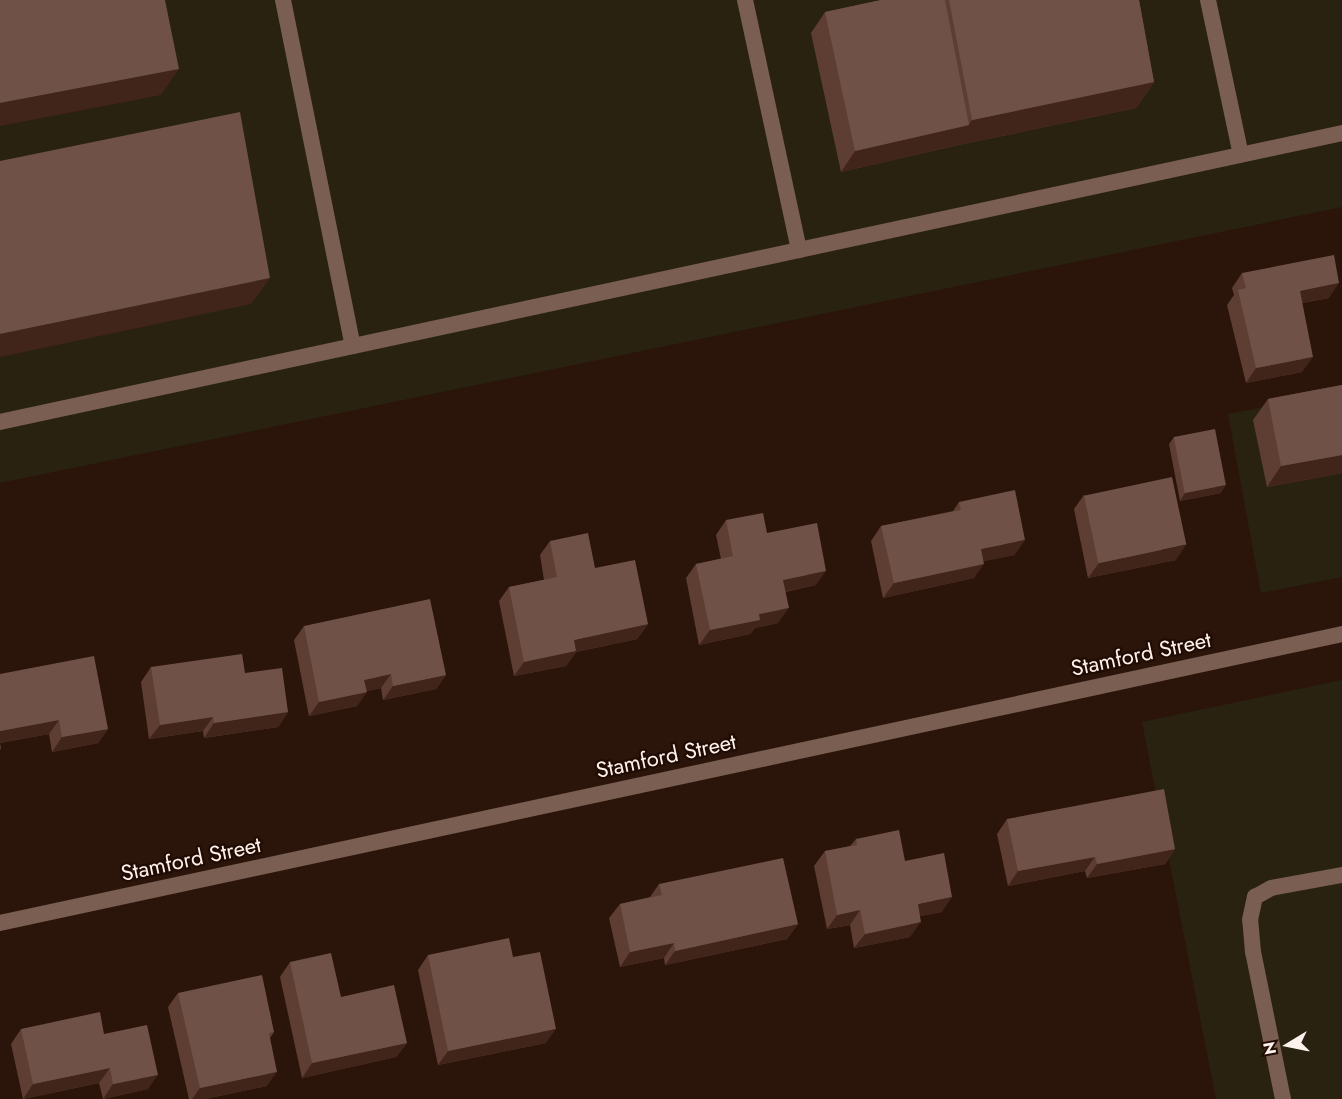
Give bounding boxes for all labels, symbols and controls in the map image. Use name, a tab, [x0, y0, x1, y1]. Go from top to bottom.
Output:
street label: Stamford Street	[1069, 626, 1213, 682]
street label: Stamford Street	[594, 728, 738, 784]
street label: Stamford Street	[119, 831, 263, 887]
north arrow	[1258, 1015, 1318, 1075]
text: N	[1257, 1040, 1282, 1056]

